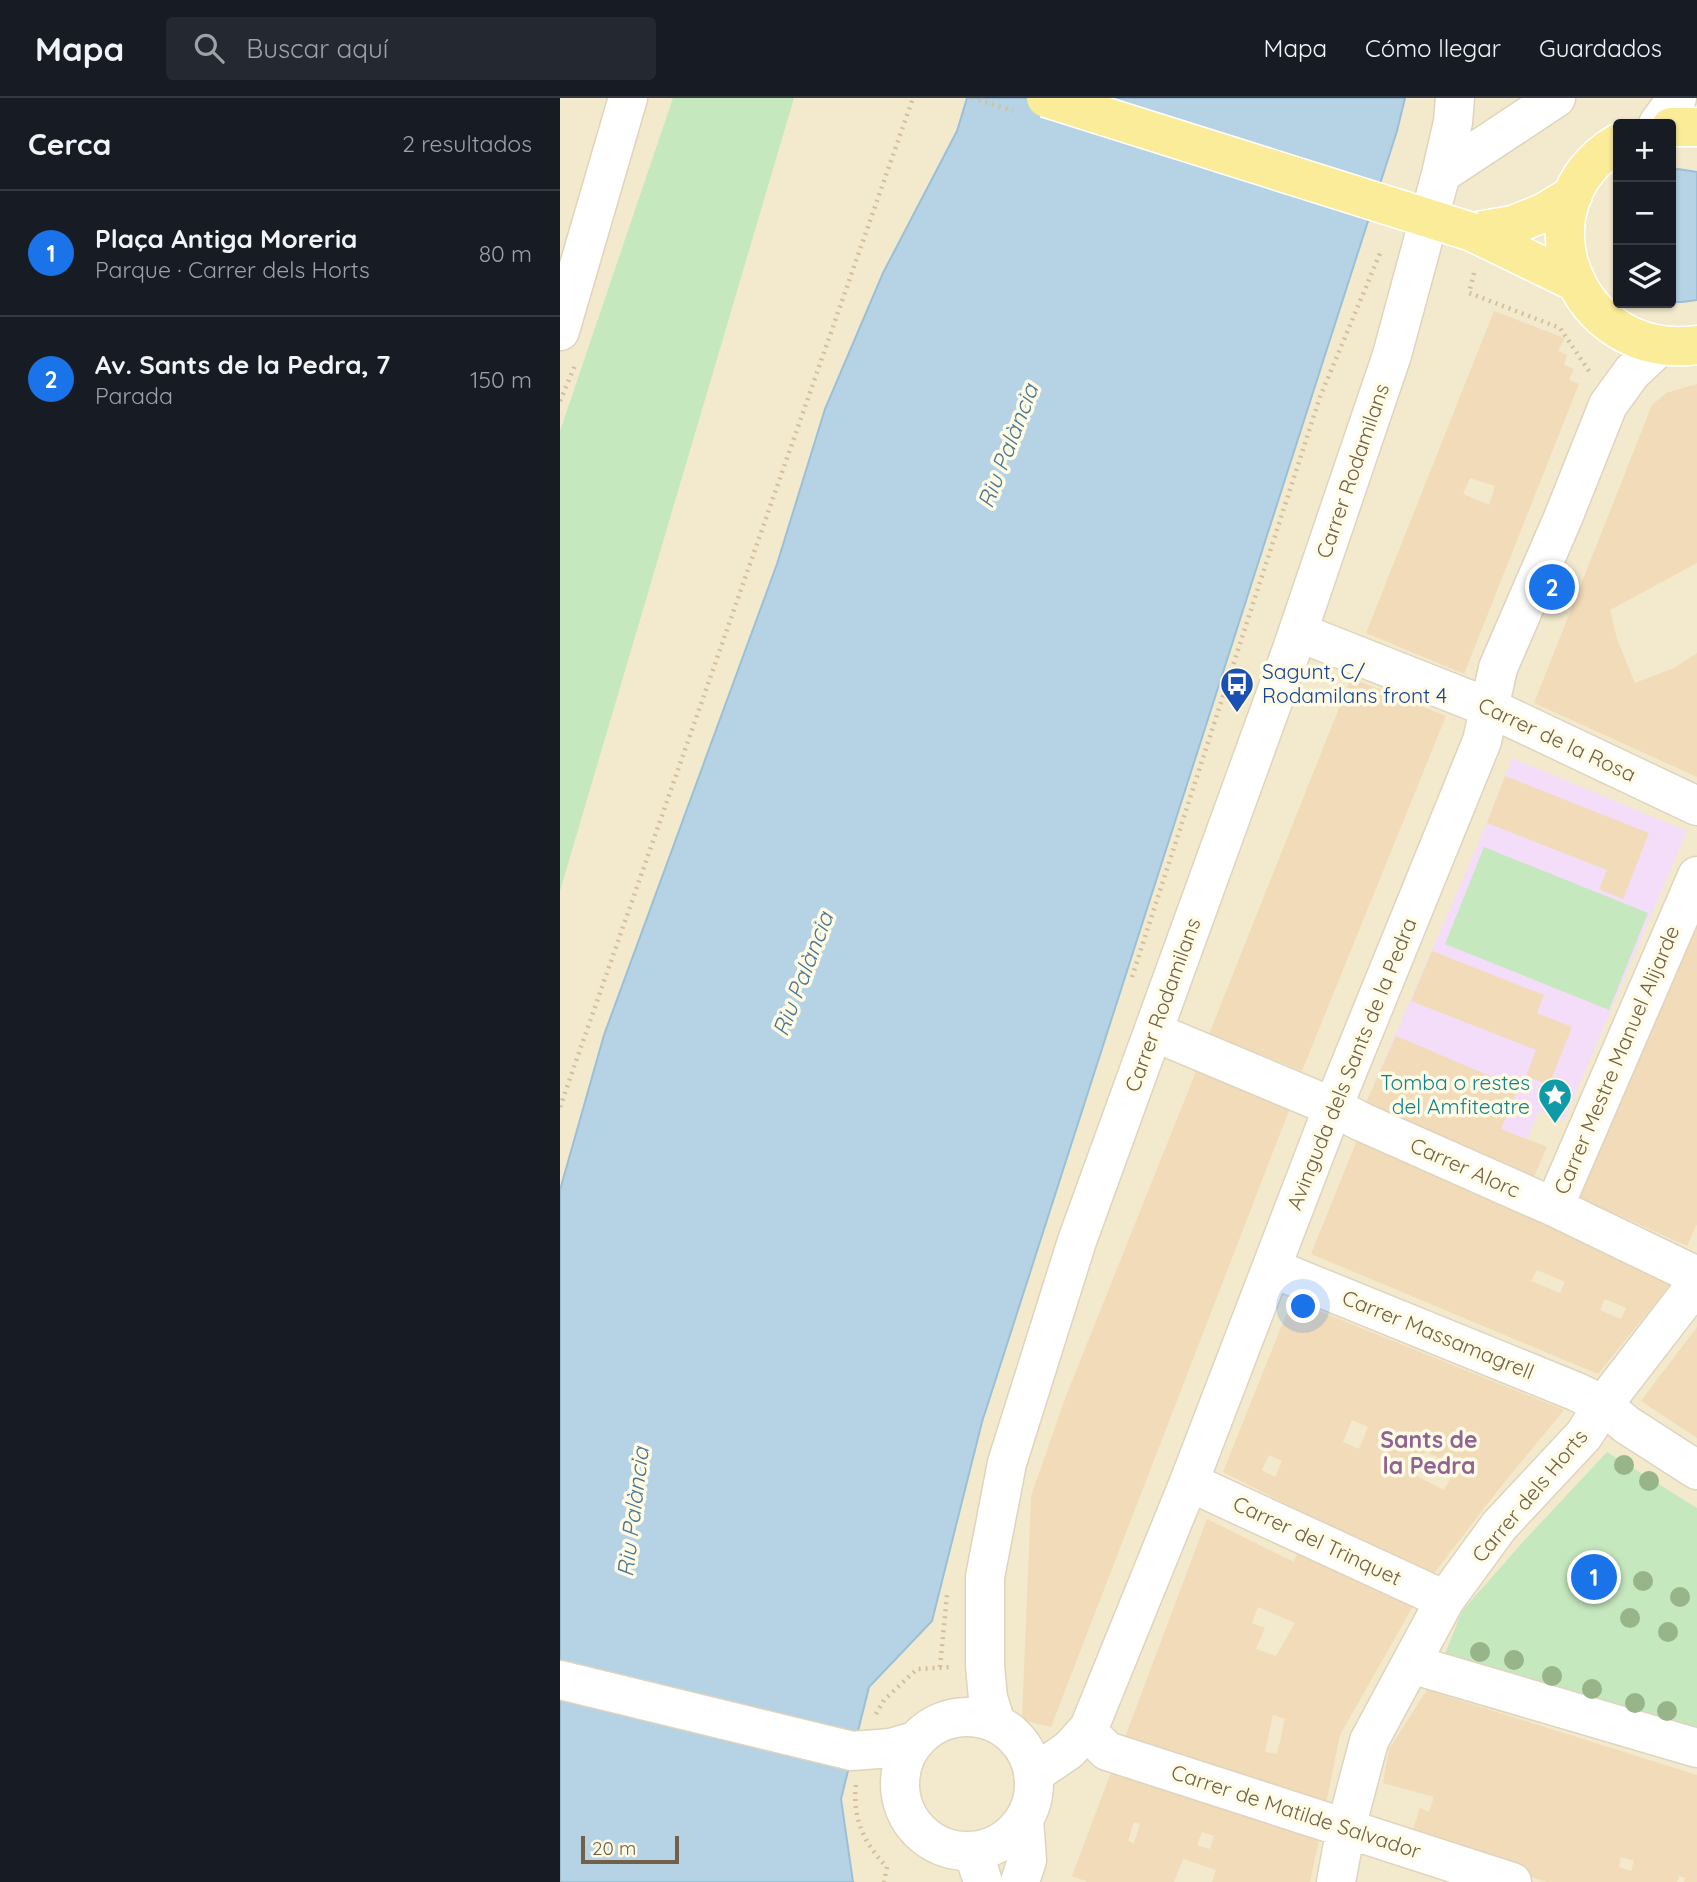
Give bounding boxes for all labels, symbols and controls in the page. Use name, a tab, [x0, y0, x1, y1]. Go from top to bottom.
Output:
search box	[166, 17, 656, 80]
text: Mapa	[35, 28, 124, 69]
icon: search	[190, 29, 228, 67]
text: Buscar aquí	[246, 32, 388, 65]
text: Mapa	[1264, 33, 1327, 63]
text: Cómo llegar	[1365, 33, 1501, 63]
text: Guardados	[1539, 33, 1662, 63]
map controls	[1613, 119, 1676, 308]
button: +	[1613, 119, 1676, 182]
text: Cerca	[28, 125, 111, 163]
text: 2 resultados	[402, 129, 532, 158]
button: −	[1613, 182, 1676, 245]
text: Plaça Antiga Moreria	[95, 222, 357, 255]
text: 1	[47, 239, 55, 268]
text: 80 m	[479, 239, 532, 268]
button: layers	[1613, 245, 1676, 308]
text: Parque · Carrer dels Horts	[95, 255, 370, 284]
text: Av. Sants de la Pedra, 7	[95, 348, 390, 381]
text: 2	[44, 365, 58, 394]
text: 150 m	[470, 365, 532, 394]
water label: Riu Palància	[971, 379, 1045, 512]
street label: Carrer Rodamilans	[1310, 380, 1394, 561]
text: Parada	[95, 381, 173, 410]
pin: 2	[1529, 561, 1575, 613]
place label: Sagunt, C/ Rodamilans front 4	[1262, 658, 1447, 708]
bus stop icon: Sagunt, C/ Rodamilans front 4	[1218, 665, 1256, 714]
street label: Carrer de la Rosa	[1475, 691, 1640, 787]
water label: Riu Palància	[766, 907, 840, 1040]
street label: Carrer Rodamilans	[1119, 914, 1206, 1095]
street label: Avinguda dels Sants de la Pedra	[1280, 914, 1422, 1213]
street label: Carrer Mestre Manuel Alijarde	[1548, 921, 1685, 1198]
place label: Tomba o restes del Amfiteatre	[1380, 1069, 1530, 1119]
place icon: Tomba o restes del Amfiteatre	[1536, 1076, 1574, 1125]
street label: Carrer Alorc	[1407, 1131, 1524, 1203]
street label: Carrer Massamagrell	[1339, 1284, 1538, 1384]
your location	[1286, 1289, 1320, 1323]
street label: Carrer dels Horts	[1466, 1423, 1593, 1567]
district label: Sants de la Pedra	[1380, 1425, 1478, 1480]
water label: Riu Palància	[610, 1444, 655, 1578]
street label: Carrer del Trinquet	[1229, 1490, 1406, 1591]
pin: 1	[1571, 1551, 1617, 1603]
street label: Carrer de Matilde Salvador	[1168, 1758, 1424, 1864]
scale bar	[581, 1833, 679, 1865]
text: 20 m	[592, 1836, 636, 1860]

